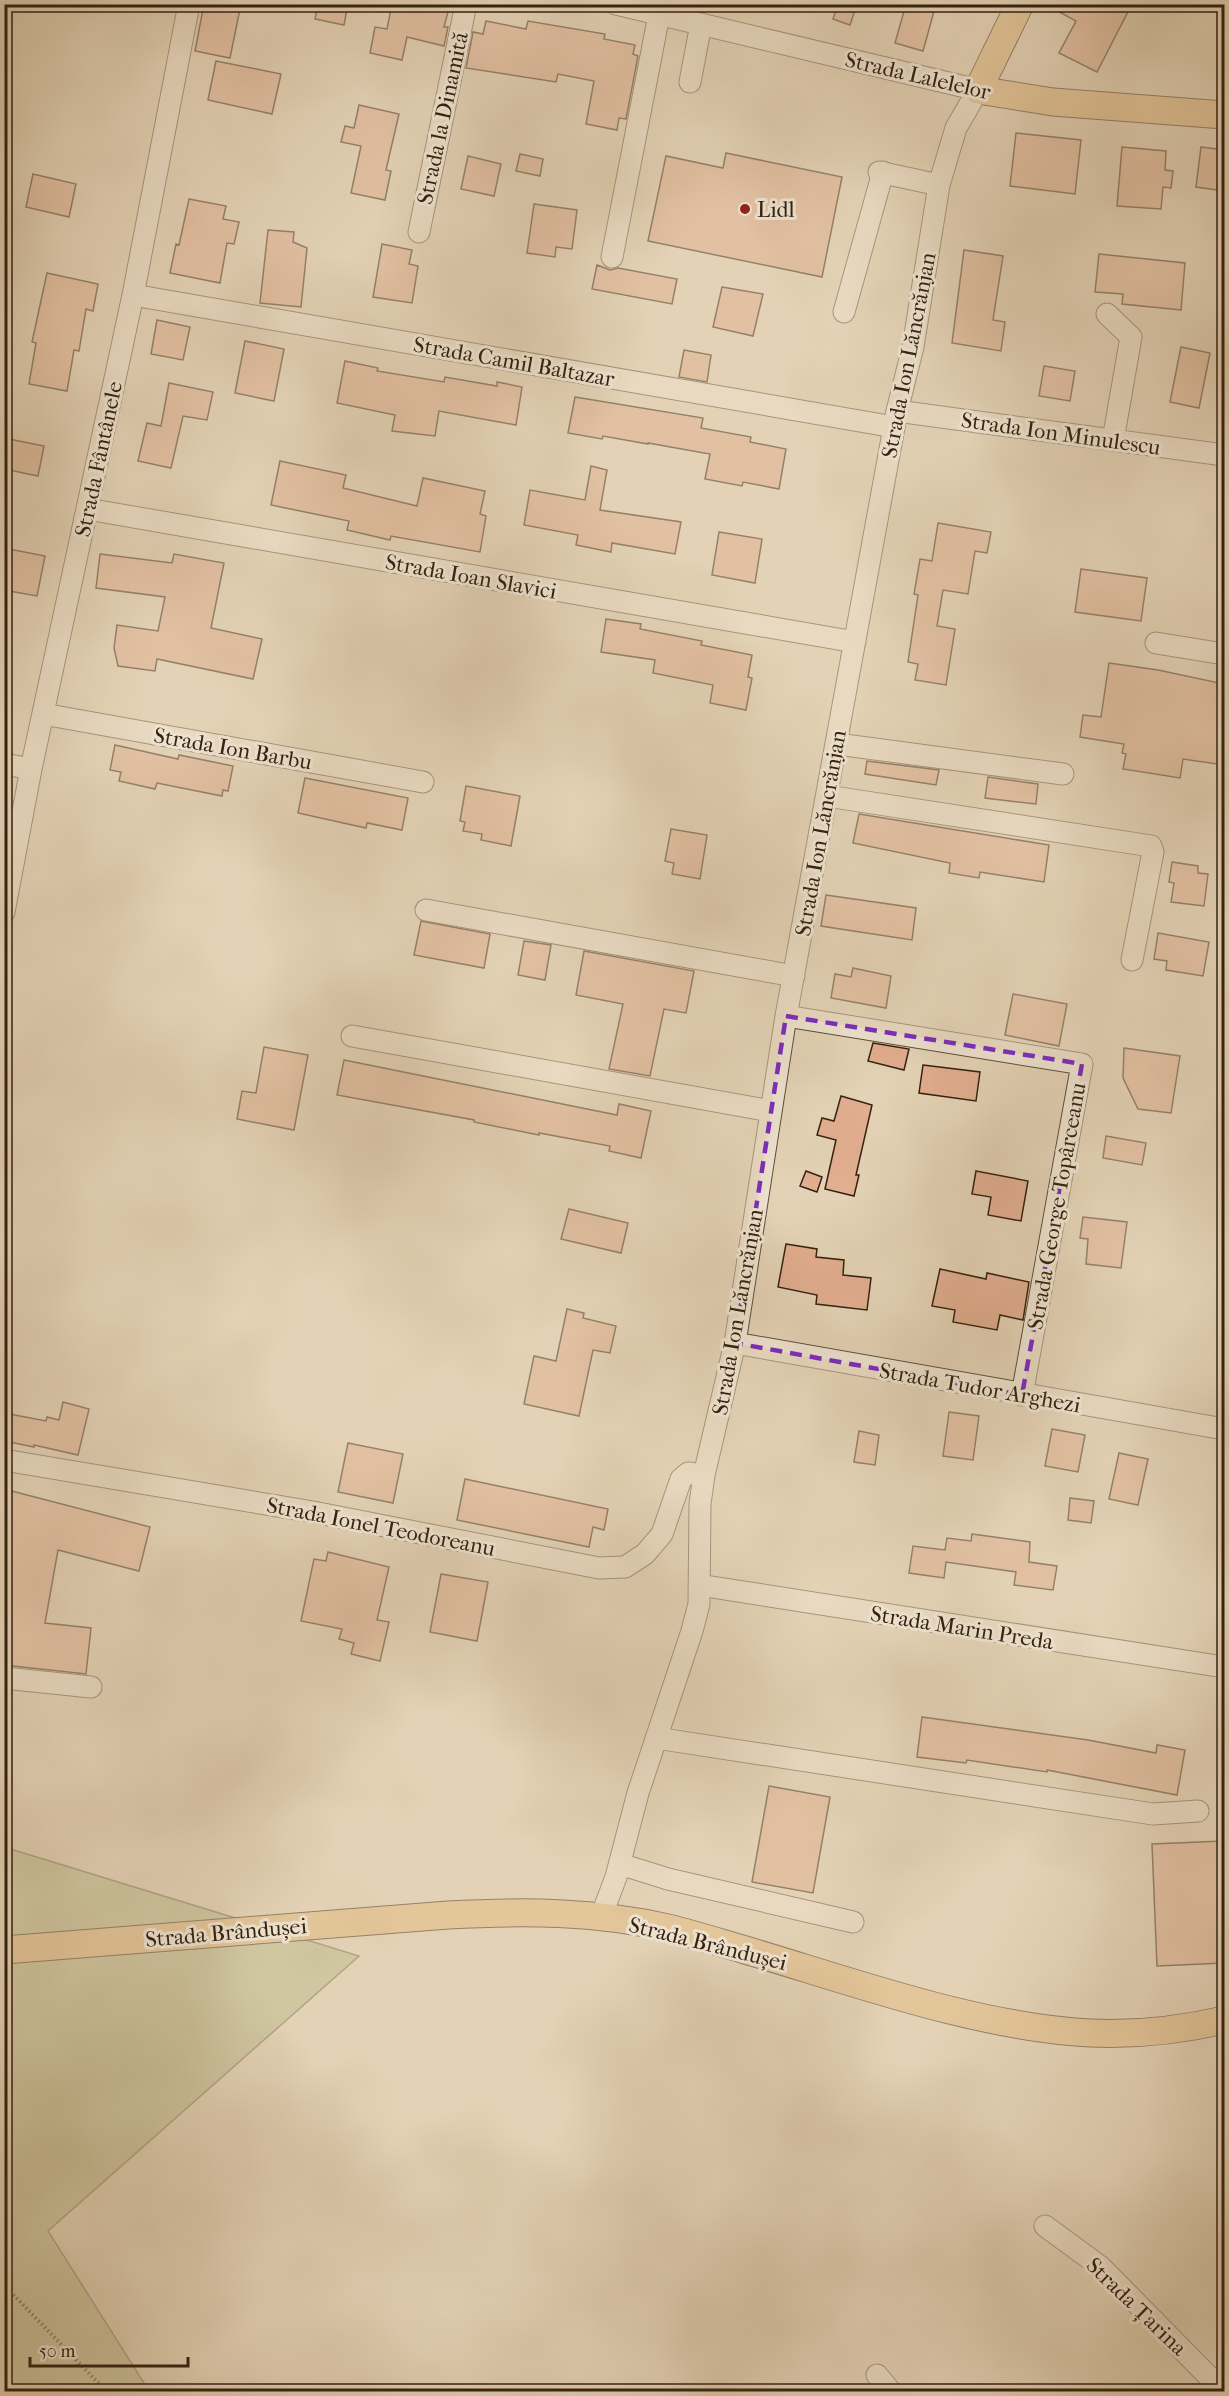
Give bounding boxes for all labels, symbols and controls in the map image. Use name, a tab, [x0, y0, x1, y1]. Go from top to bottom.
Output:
street label: Strada la Dinamită	[412, 29, 474, 207]
street label: Strada Lalelelor	[842, 47, 994, 106]
place label: Lidl	[757, 197, 795, 223]
marker: Lidl	[738, 202, 752, 216]
street label: Strada Ion Lăncrănjan	[876, 250, 942, 460]
street label: Strada Camil Baltazar	[411, 331, 617, 393]
street label: Strada Fântânele	[70, 379, 128, 539]
street label: Strada Ion Minulescu	[959, 407, 1163, 461]
street label: Strada Ioan Slavici	[383, 549, 559, 605]
street label: Strada Ion Barbu	[152, 722, 314, 776]
street label: Strada Ion Lăncrănjan	[790, 728, 852, 938]
street label: Strada George Topârceanu	[1022, 1080, 1092, 1332]
street label: Strada Ion Lăncrănjan	[707, 1207, 769, 1417]
street label: Strada Tudor Arghezi	[877, 1357, 1083, 1419]
street label: Strada Ionel Teodoreanu	[264, 1492, 498, 1562]
street label: Strada Marin Preda	[869, 1601, 1056, 1655]
street label: Strada Brândușei	[626, 1912, 790, 1976]
street label: Strada Brândușei	[144, 1913, 308, 1953]
street label: Strada Țarina	[1081, 2252, 1192, 2362]
scale bar	[30, 2330, 188, 2368]
text: 50 m	[39, 2341, 76, 2362]

